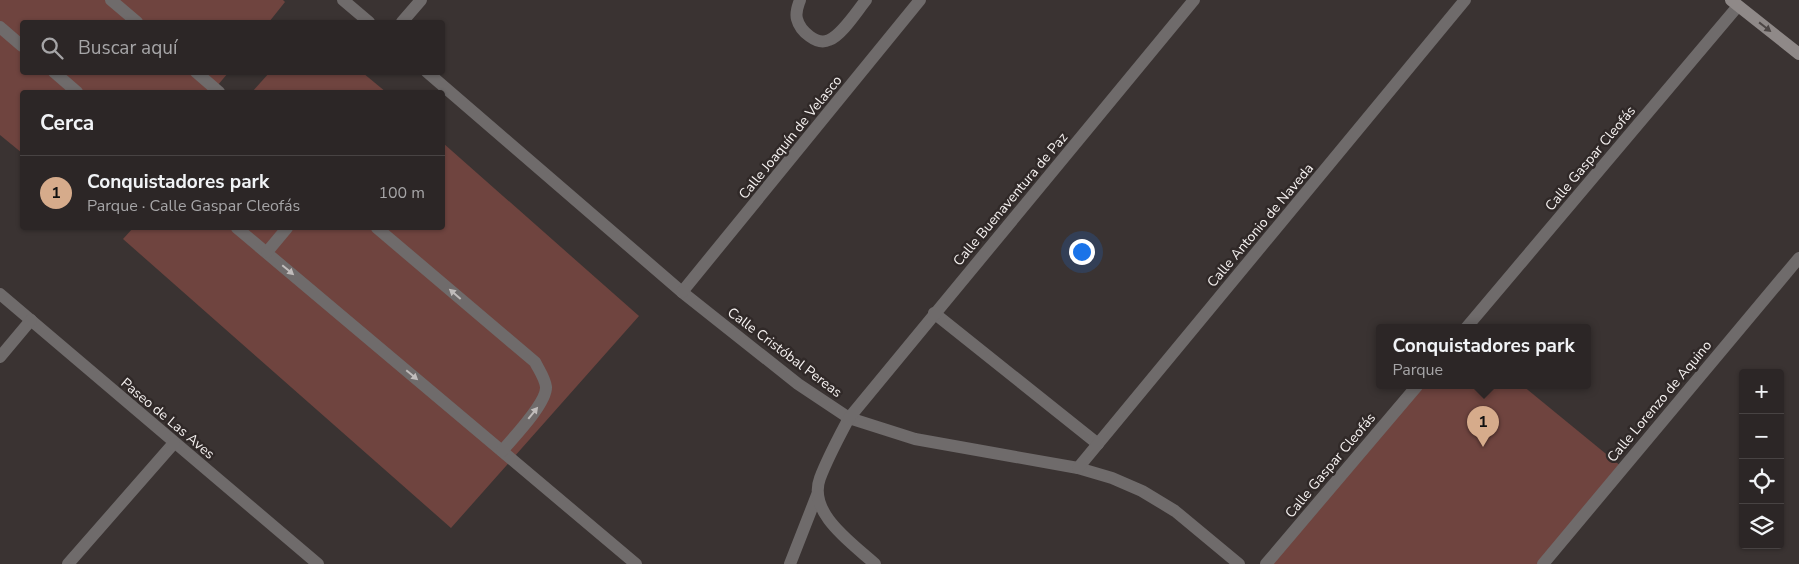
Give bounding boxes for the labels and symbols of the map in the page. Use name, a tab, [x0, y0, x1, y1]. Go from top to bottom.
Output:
one-way arrow	[1758, 22, 1771, 33]
street label: Calle Joaquín de Velasco	[734, 71, 846, 203]
street label: Calle Gaspar Cleofás	[1541, 102, 1640, 215]
street label: Calle Buenaventura de Paz	[949, 128, 1072, 270]
street label: Calle Antonio de Naveda	[1203, 159, 1318, 291]
your location	[1069, 239, 1095, 265]
one-way arrow	[282, 264, 294, 275]
one-way arrow	[449, 288, 461, 300]
street label: Calle Cristóbal Pereas	[724, 303, 846, 402]
street label: Calle Lorenzo de Aquino	[1603, 336, 1716, 466]
one-way arrow	[405, 369, 418, 380]
street label: Paseo de Las Aves	[117, 373, 219, 463]
pin: 1	[1467, 406, 1499, 447]
one-way arrow	[527, 407, 538, 420]
street label: Calle Gaspar Cleofás	[1281, 409, 1380, 522]

